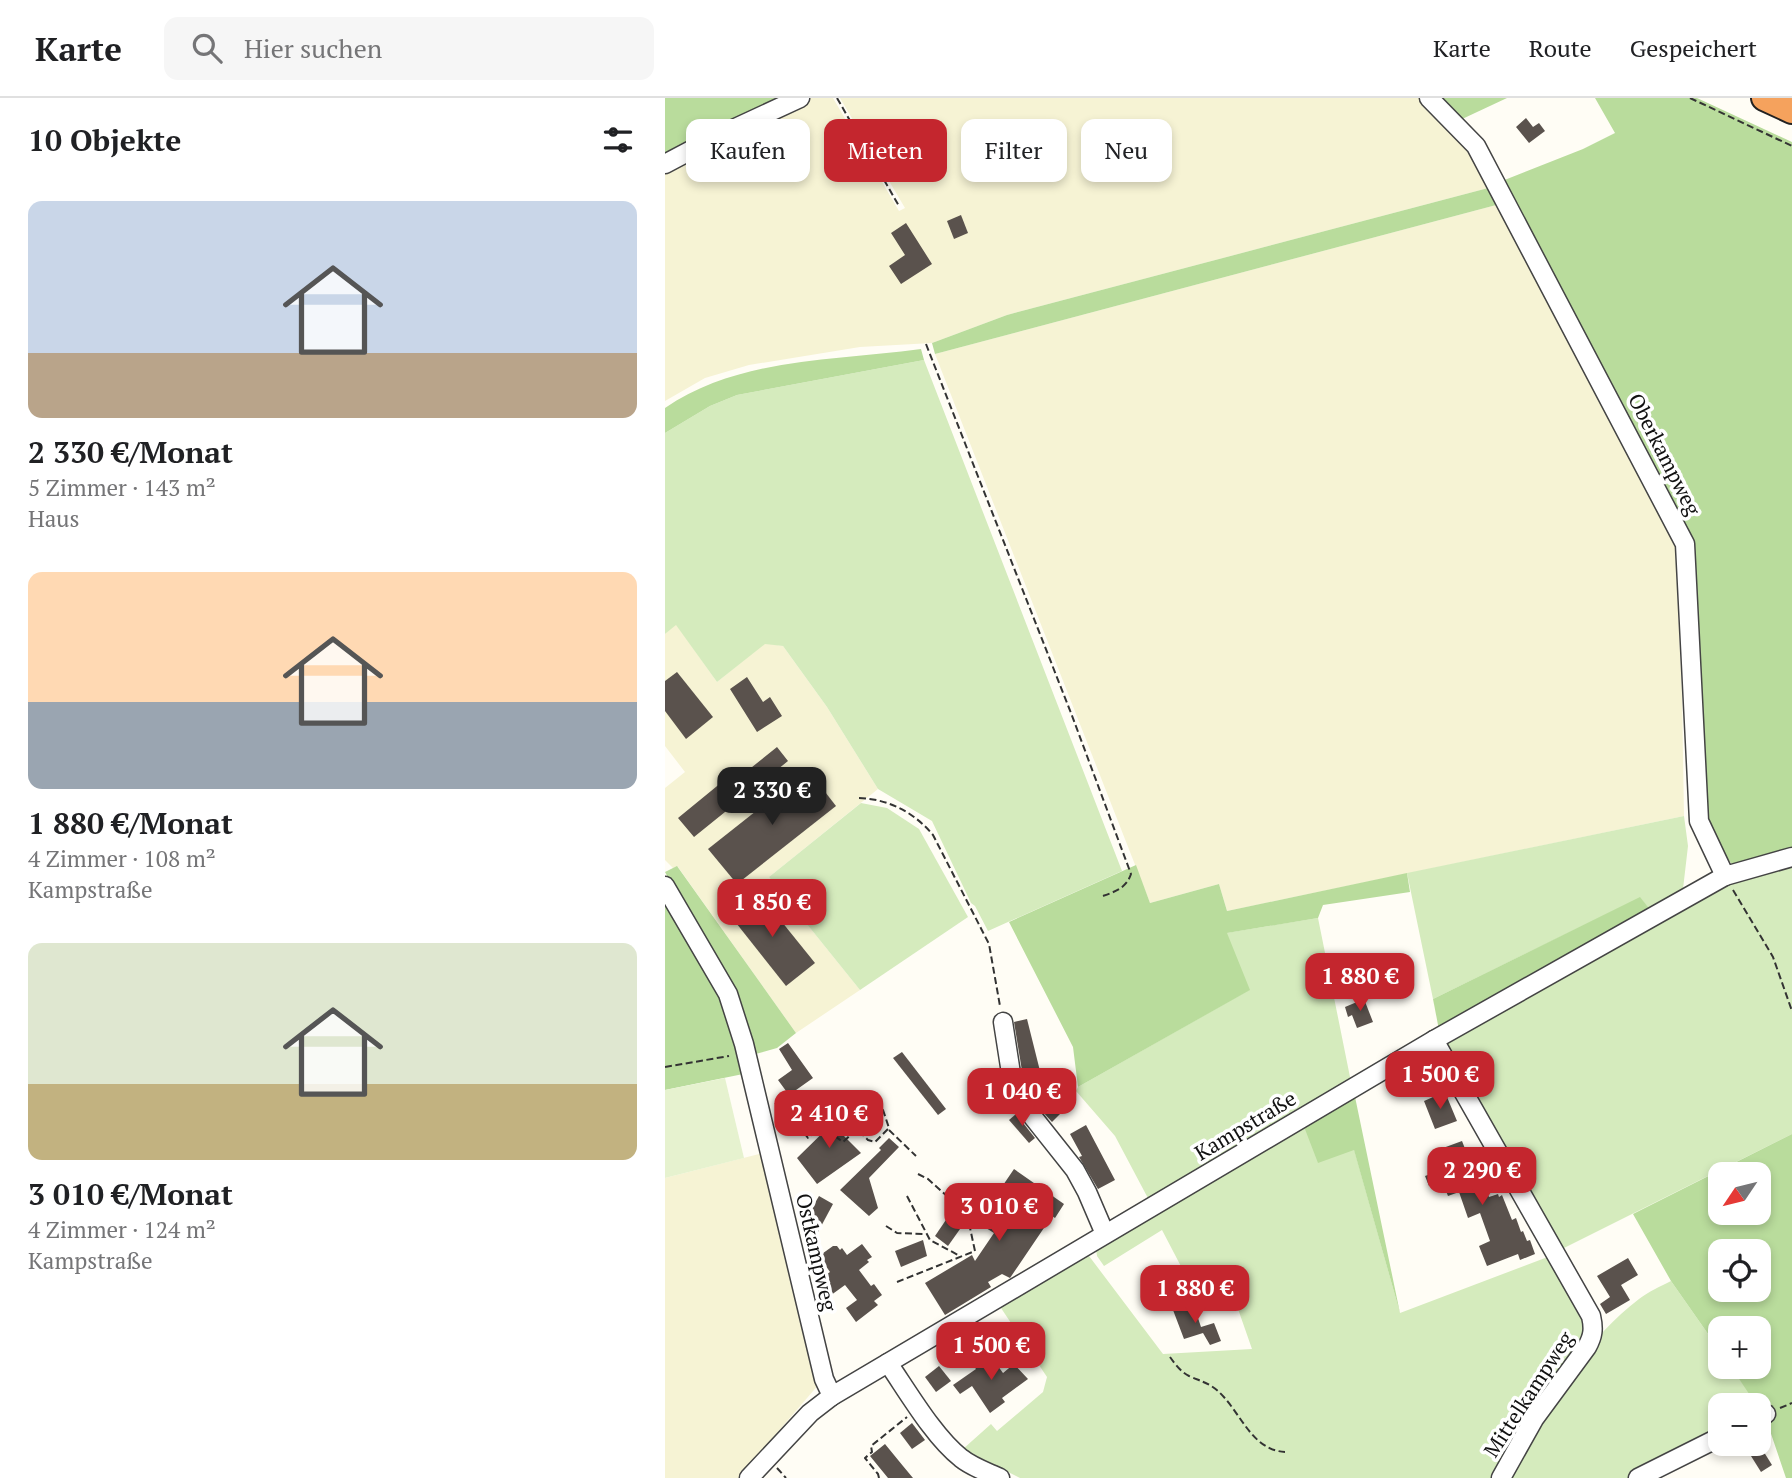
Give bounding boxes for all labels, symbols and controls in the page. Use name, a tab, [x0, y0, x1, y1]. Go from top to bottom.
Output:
search box	[164, 17, 654, 80]
text: Karte	[35, 27, 122, 70]
icon: search	[188, 29, 226, 67]
text: Hier suchen	[244, 31, 382, 65]
text: Karte	[1433, 32, 1491, 64]
text: Route	[1529, 32, 1592, 64]
text: Gespeichert	[1630, 32, 1757, 64]
chip: Kaufen	[686, 119, 810, 182]
chip: Mieten	[824, 119, 947, 182]
chip: Filter	[961, 119, 1067, 182]
chip: Neu	[1081, 119, 1172, 182]
text: 10 Objekte	[28, 120, 181, 160]
icon: filters	[599, 121, 637, 159]
icon: home	[270, 247, 396, 373]
street label: Oberkampweg	[1622, 388, 1708, 521]
text: 2 330 €/Monat	[28, 432, 233, 472]
text: 5 Zimmer · 143 m²	[28, 472, 216, 503]
text: Haus	[28, 503, 80, 534]
icon: home	[270, 618, 396, 744]
pin: 2 330 €	[707, 768, 837, 827]
text: 2 330 €	[733, 774, 811, 805]
text: 1 880 €/Monat	[28, 803, 233, 843]
text: 4 Zimmer · 108 m²	[28, 843, 216, 874]
text: Kampstraße	[28, 874, 153, 905]
pin: 1 850 €	[707, 880, 837, 939]
text: 1 850 €	[733, 886, 811, 917]
pin: 1 880 €	[1295, 954, 1425, 1013]
text: 1 880 €	[1321, 960, 1399, 991]
icon: home	[270, 989, 396, 1115]
pin: 1 500 €	[1375, 1052, 1505, 1111]
text: 1 500 €	[1401, 1058, 1479, 1089]
pin: 1 040 €	[957, 1068, 1087, 1128]
text: 1 040 €	[983, 1075, 1061, 1106]
street label: Kampstraße	[1189, 1084, 1301, 1166]
pin: 2 410 €	[764, 1090, 894, 1150]
text: 2 410 €	[790, 1097, 868, 1128]
pin: 2 290 €	[1417, 1148, 1547, 1207]
text: 2 290 €	[1443, 1154, 1521, 1185]
north arrow	[1708, 1162, 1771, 1225]
map controls	[1708, 1162, 1771, 1456]
text: 3 010 €/Monat	[28, 1174, 233, 1214]
pin: 3 010 €	[934, 1184, 1064, 1243]
street label: Ostkampweg	[790, 1190, 844, 1315]
text: 3 010 €	[960, 1190, 1038, 1221]
text: 4 Zimmer · 124 m²	[28, 1214, 216, 1245]
button: locate	[1708, 1239, 1771, 1302]
text: Kampstraße	[28, 1245, 153, 1276]
pin: 1 880 €	[1130, 1266, 1260, 1325]
text: 1 880 €	[1156, 1272, 1234, 1303]
button: +	[1708, 1316, 1771, 1379]
pin: 1 500 €	[926, 1322, 1056, 1382]
street label: Mittelkampweg	[1477, 1325, 1580, 1462]
text: 1 500 €	[952, 1329, 1030, 1360]
button: −	[1708, 1393, 1771, 1456]

